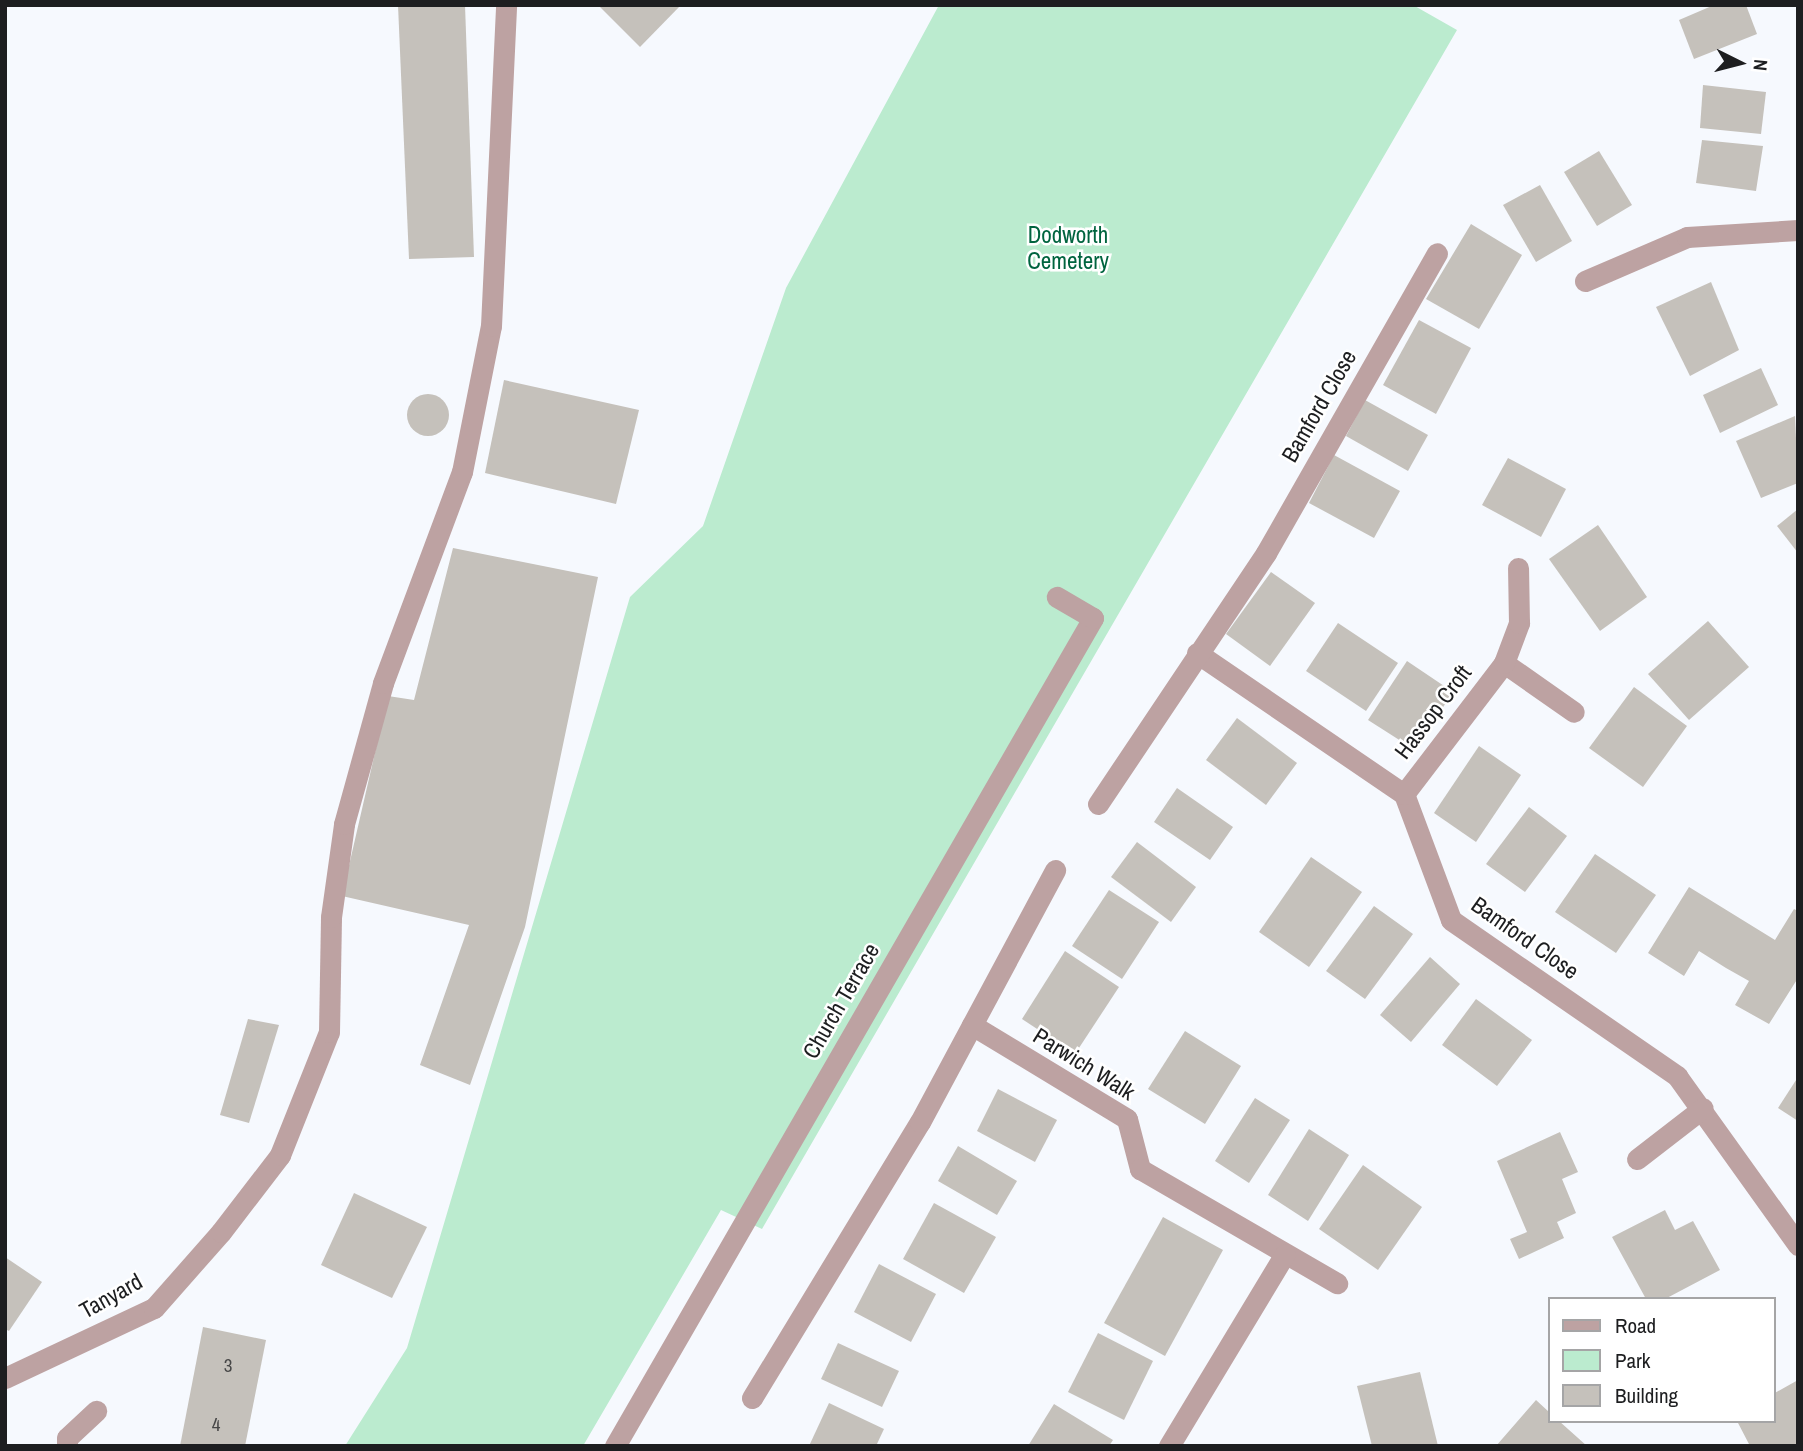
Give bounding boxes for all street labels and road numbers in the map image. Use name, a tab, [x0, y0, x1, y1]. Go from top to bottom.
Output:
street label: Bamford Close	[1276, 345, 1362, 467]
street label: Hassop Croft	[1389, 660, 1477, 764]
street label: Bamford Close	[1466, 891, 1584, 985]
street label: Church Terrace	[797, 938, 885, 1064]
street label: Parwich Walk	[1028, 1022, 1140, 1106]
street label: Tanyard	[75, 1268, 147, 1324]

